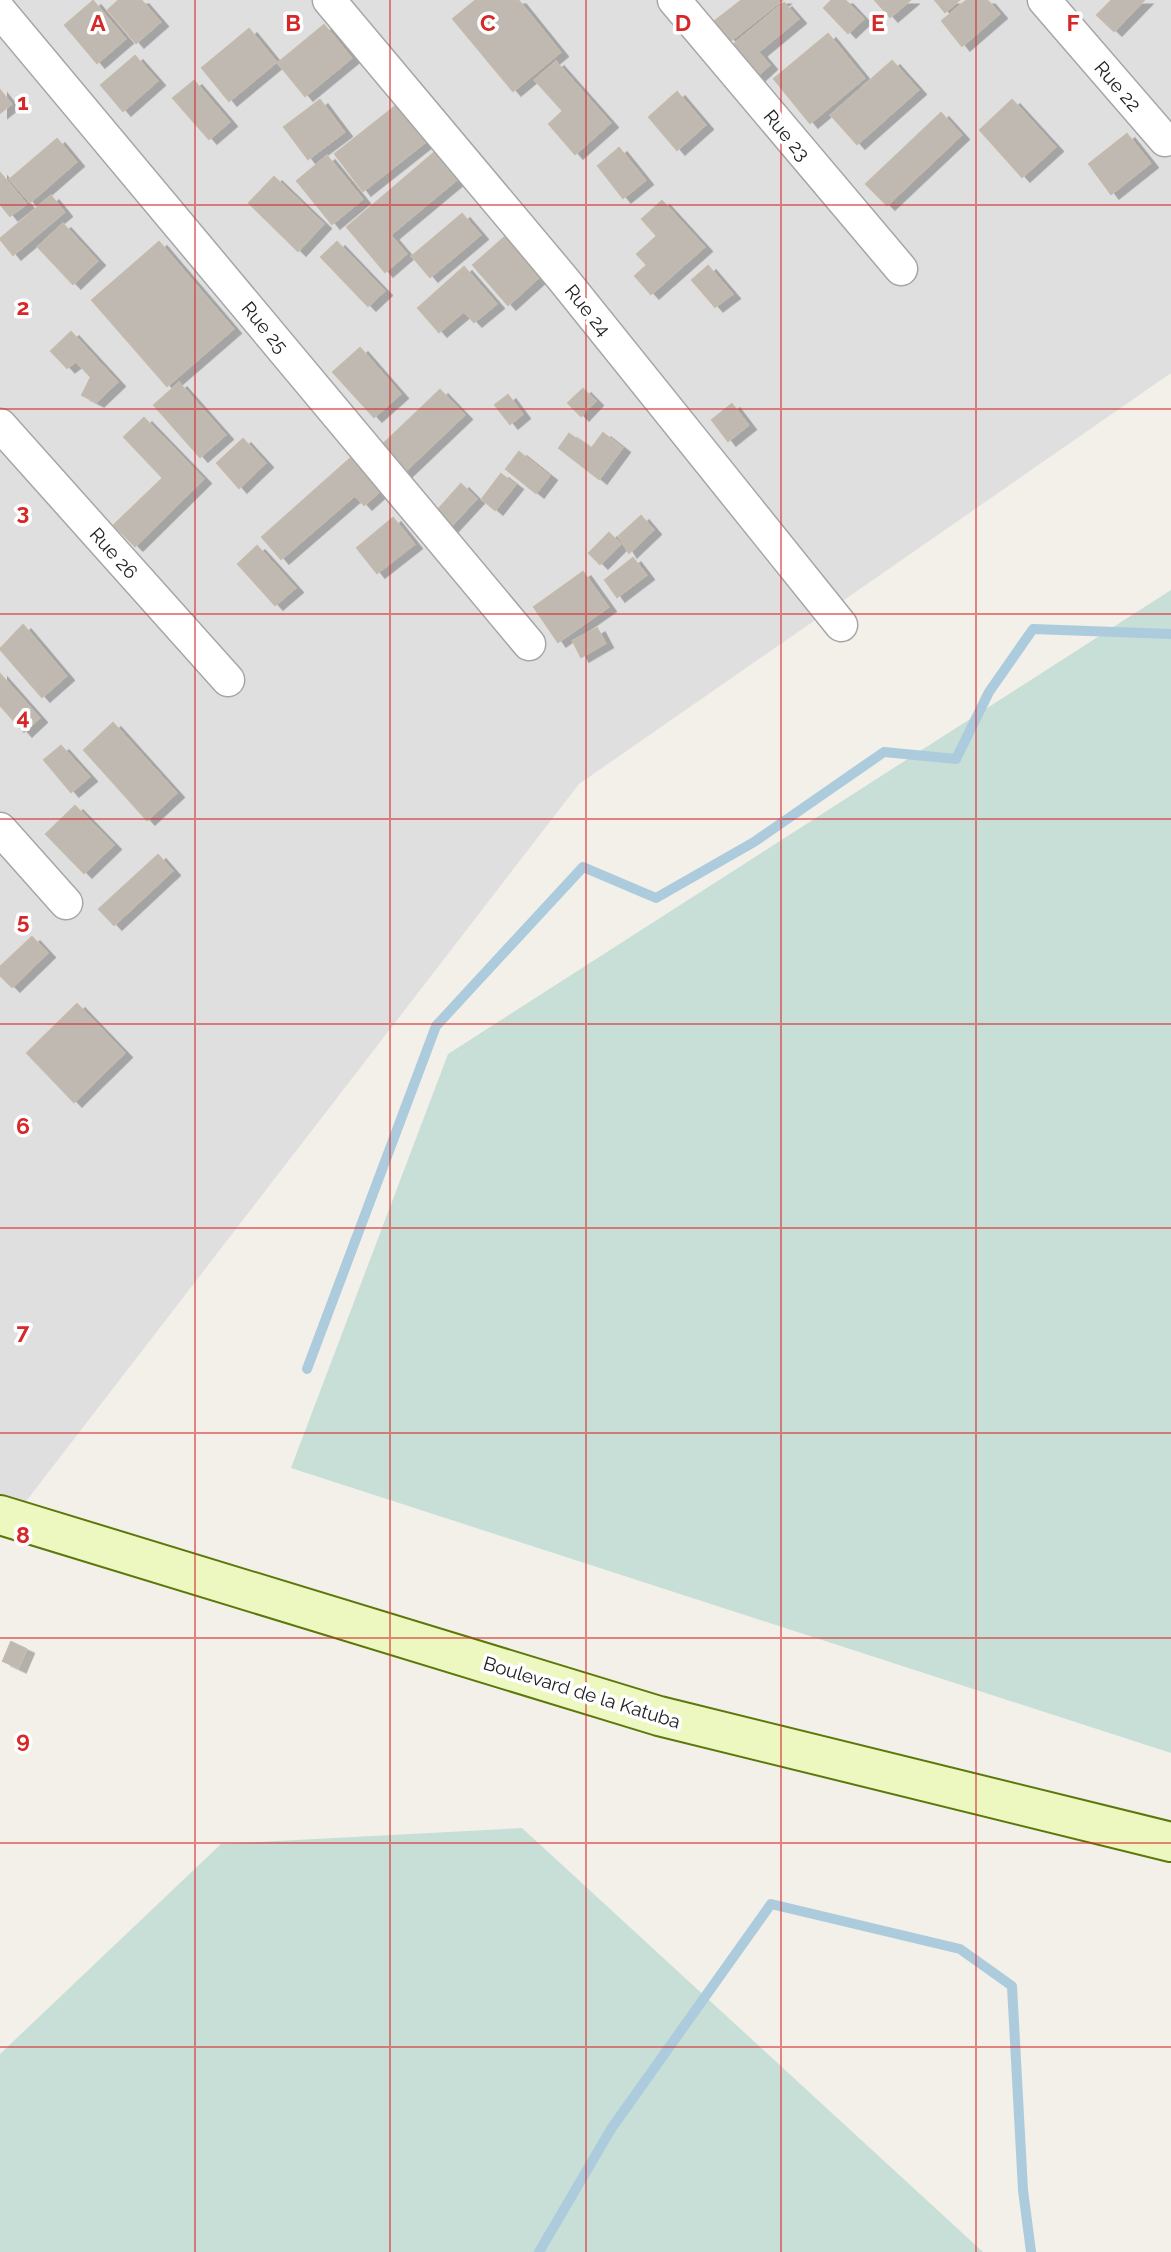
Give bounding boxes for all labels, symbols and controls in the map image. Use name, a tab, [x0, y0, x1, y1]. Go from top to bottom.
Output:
text: A	[90, 9, 106, 36]
text: B	[285, 9, 301, 36]
text: C	[480, 9, 496, 36]
text: D	[675, 9, 691, 36]
text: E	[871, 9, 885, 36]
text: F	[1066, 9, 1080, 36]
street label: Rue 22	[1090, 56, 1146, 116]
text: 1	[17, 88, 29, 115]
street label: Rue 23	[759, 105, 815, 165]
street label: Rue 24	[561, 280, 615, 340]
text: 2	[17, 293, 29, 320]
street label: Rue 25	[237, 297, 293, 357]
text: 3	[17, 498, 29, 525]
street label: Rue 26	[85, 523, 143, 583]
text: 4	[16, 703, 30, 730]
text: 5	[17, 907, 30, 934]
text: 6	[16, 1112, 30, 1139]
text: 7	[17, 1317, 30, 1344]
text: 8	[16, 1521, 30, 1548]
street label: Boulevard de la Katuba	[481, 1652, 683, 1732]
text: 9	[16, 1726, 30, 1753]

